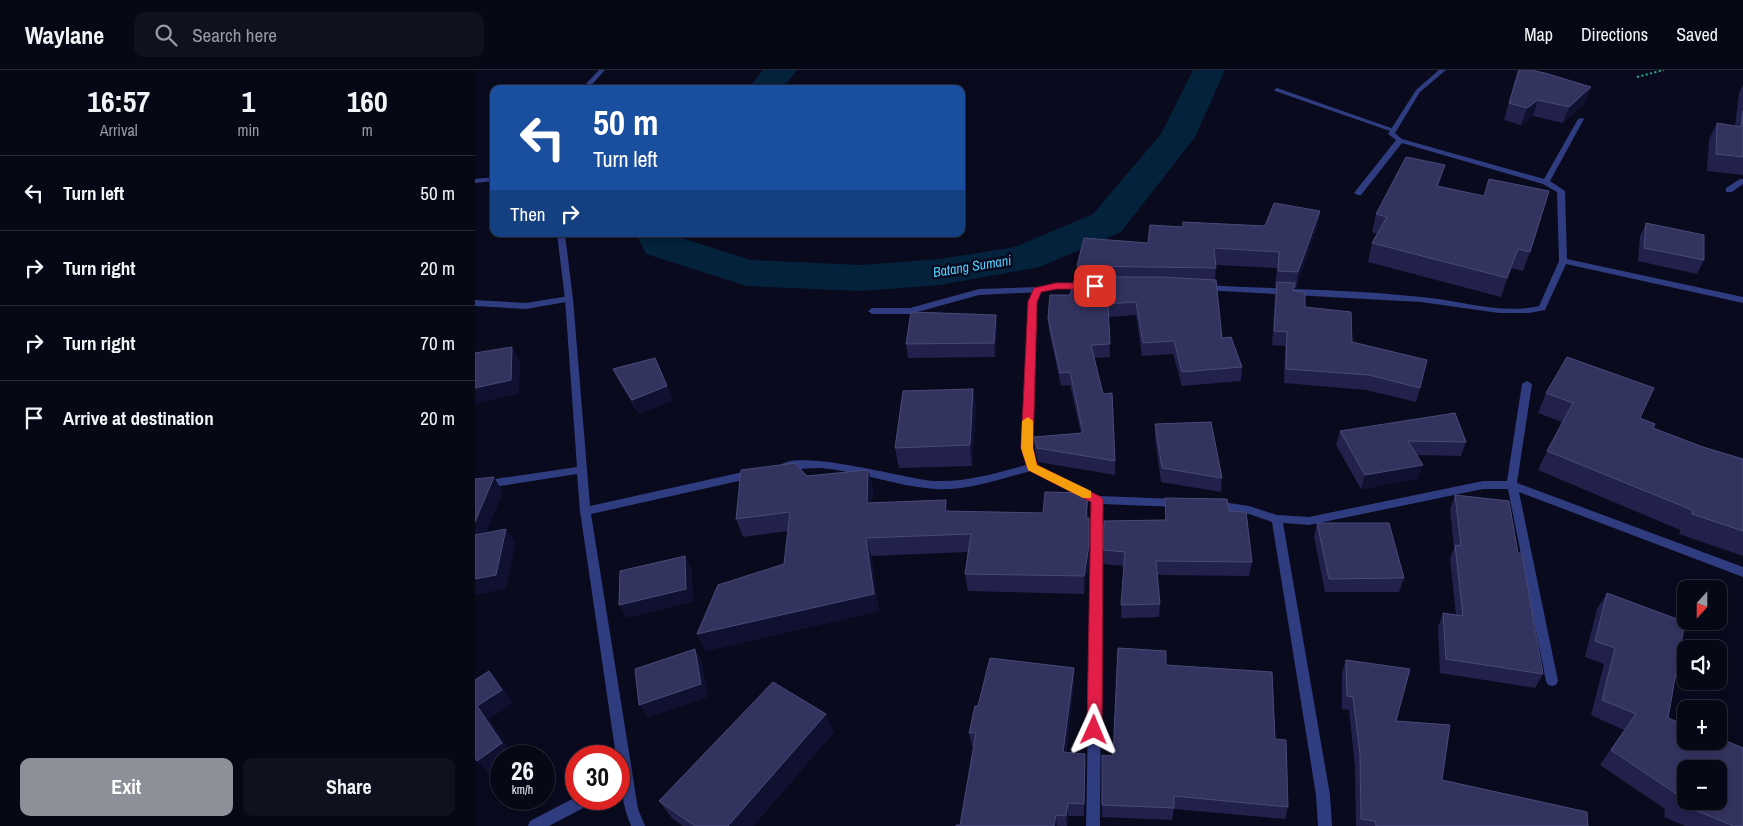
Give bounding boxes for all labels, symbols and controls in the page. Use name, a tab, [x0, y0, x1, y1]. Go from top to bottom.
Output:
search box	[134, 12, 484, 57]
text: Waylane	[25, 19, 104, 51]
icon: search	[152, 21, 180, 49]
text: Search here	[192, 22, 277, 48]
text: Map	[1524, 22, 1553, 47]
text: Directions	[1581, 22, 1648, 47]
text: Saved	[1676, 22, 1718, 47]
text: 16:57	[87, 81, 150, 121]
text: 1	[242, 81, 255, 121]
text: 160	[347, 81, 388, 121]
text: 50 m	[593, 99, 658, 146]
icon: left	[510, 105, 575, 170]
text: Arrival	[100, 119, 138, 141]
text: min	[237, 119, 259, 141]
text: m	[362, 119, 373, 141]
text: Turn left	[593, 144, 658, 174]
icon: left	[20, 179, 48, 207]
text: Turn left	[63, 180, 124, 206]
text: 50 m	[420, 180, 455, 206]
icon: right	[556, 200, 584, 228]
text: Then	[510, 201, 546, 227]
water label: Batang Sumani	[932, 251, 1013, 281]
icon: right	[20, 254, 48, 282]
text: Turn right	[63, 255, 135, 281]
text: 20 m	[420, 255, 455, 281]
pin	[1074, 265, 1116, 307]
icon: arrive	[1081, 272, 1109, 300]
icon: right	[20, 329, 48, 357]
text: Turn right	[63, 330, 135, 356]
text: 70 m	[420, 330, 455, 356]
icon: arrive	[20, 404, 48, 432]
text: Arrive at destination	[63, 405, 214, 431]
text: 20 m	[420, 405, 455, 431]
north arrow	[1677, 580, 1727, 630]
map controls	[1677, 580, 1727, 810]
button: sound	[1677, 640, 1727, 690]
button: +	[1677, 700, 1727, 750]
position arrow	[1067, 703, 1119, 755]
speed limit sign: 30	[565, 745, 630, 810]
text: 26	[511, 754, 534, 788]
button: Exit	[20, 758, 233, 816]
button: Share	[243, 758, 455, 816]
button: −	[1677, 760, 1727, 810]
text: km/h	[512, 782, 533, 798]

